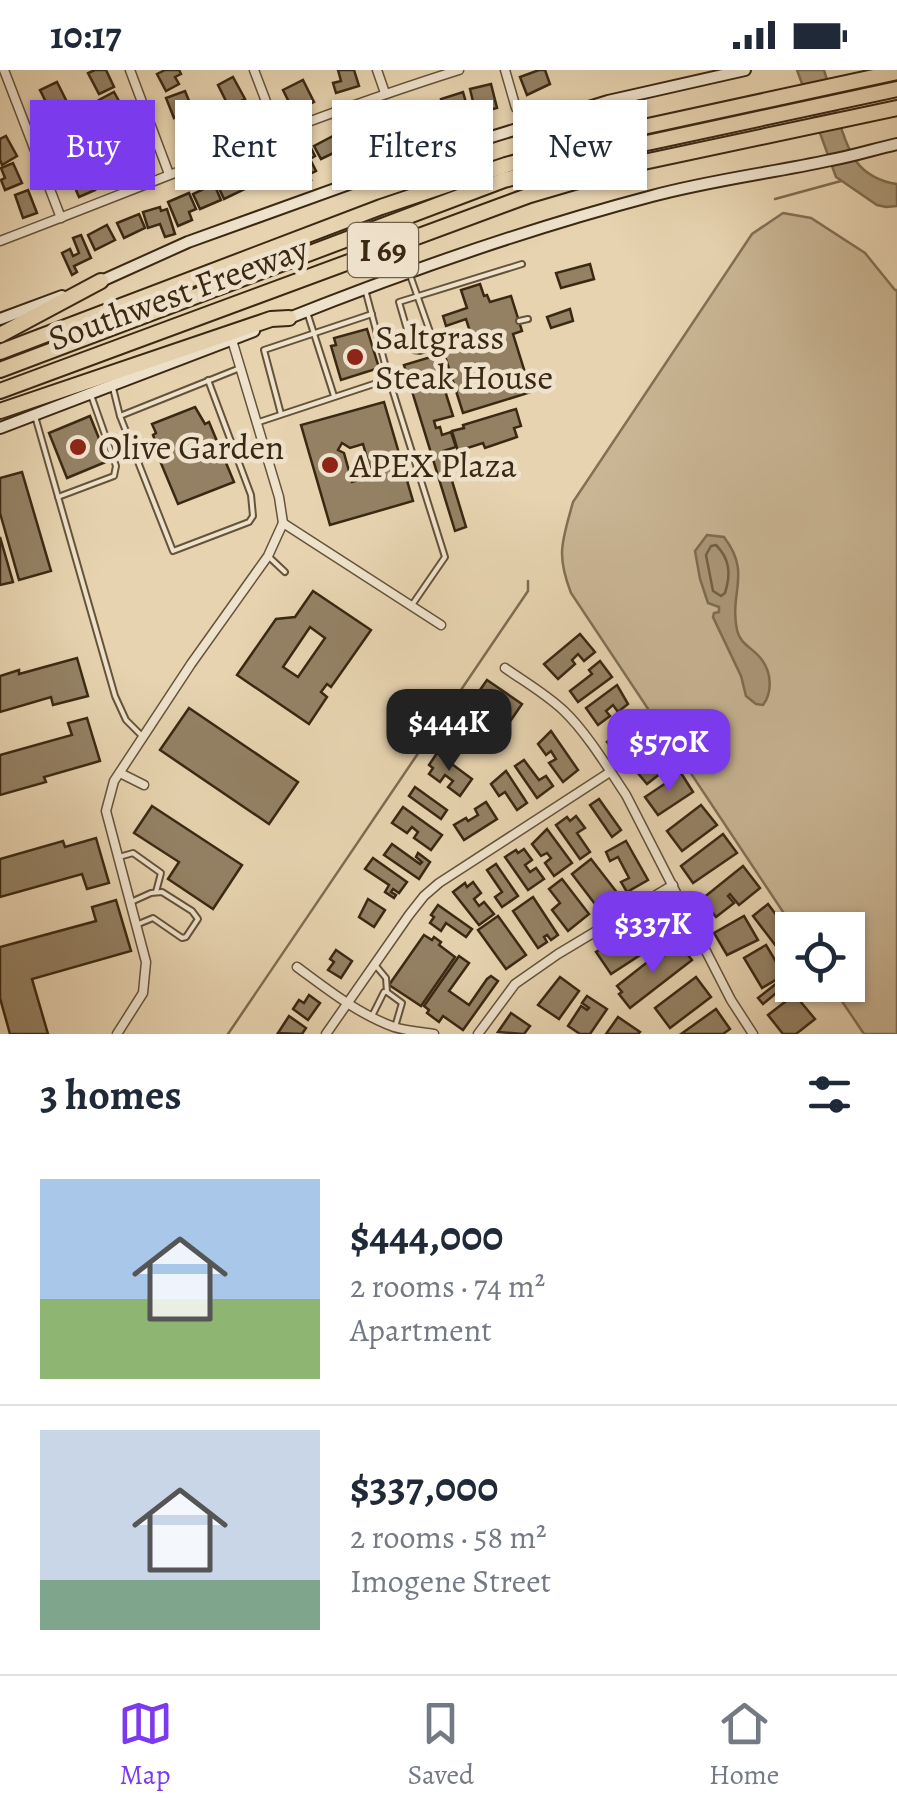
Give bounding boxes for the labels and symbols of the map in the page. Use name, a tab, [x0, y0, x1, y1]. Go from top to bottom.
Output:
road number: I 69	[348, 223, 418, 277]
street label: Southwest Freeway	[41, 224, 315, 362]
place label: Saltgrass Steak House	[375, 313, 553, 401]
marker: Saltgrass Steak House	[344, 346, 366, 368]
place label: Olive Garden	[98, 423, 284, 471]
marker: Olive Garden	[67, 436, 89, 458]
place label: APEX Plaza	[349, 441, 518, 489]
marker: APEX Plaza	[319, 454, 341, 476]
pin: $444K	[379, 689, 519, 774]
pin: $570K	[599, 709, 739, 794]
pin: $337K	[583, 891, 723, 976]

